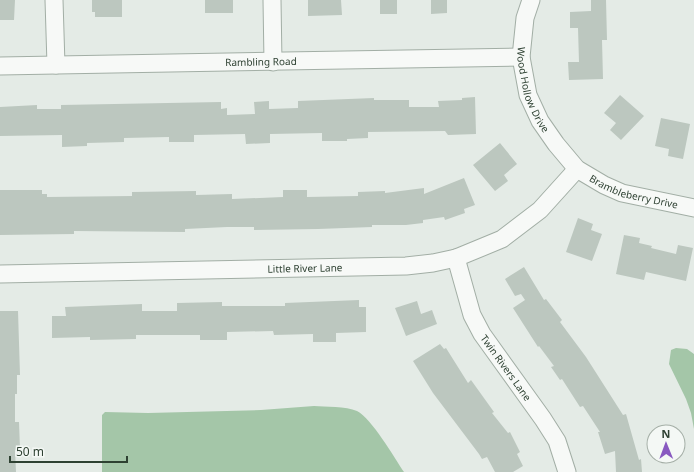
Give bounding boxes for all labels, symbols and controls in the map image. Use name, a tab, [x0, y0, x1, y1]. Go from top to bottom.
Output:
street label: Wood Hollow Drive	[514, 46, 553, 136]
street label: Rambling Road	[225, 54, 297, 69]
street label: Brambleberry Drive	[587, 171, 680, 212]
street label: Little River Lane	[267, 260, 343, 276]
street label: Twin Rivers Lane	[478, 332, 535, 404]
north arrow	[646, 424, 686, 464]
text: N	[661, 426, 670, 441]
scale bar	[10, 438, 127, 464]
text: 50 m	[16, 443, 44, 460]

